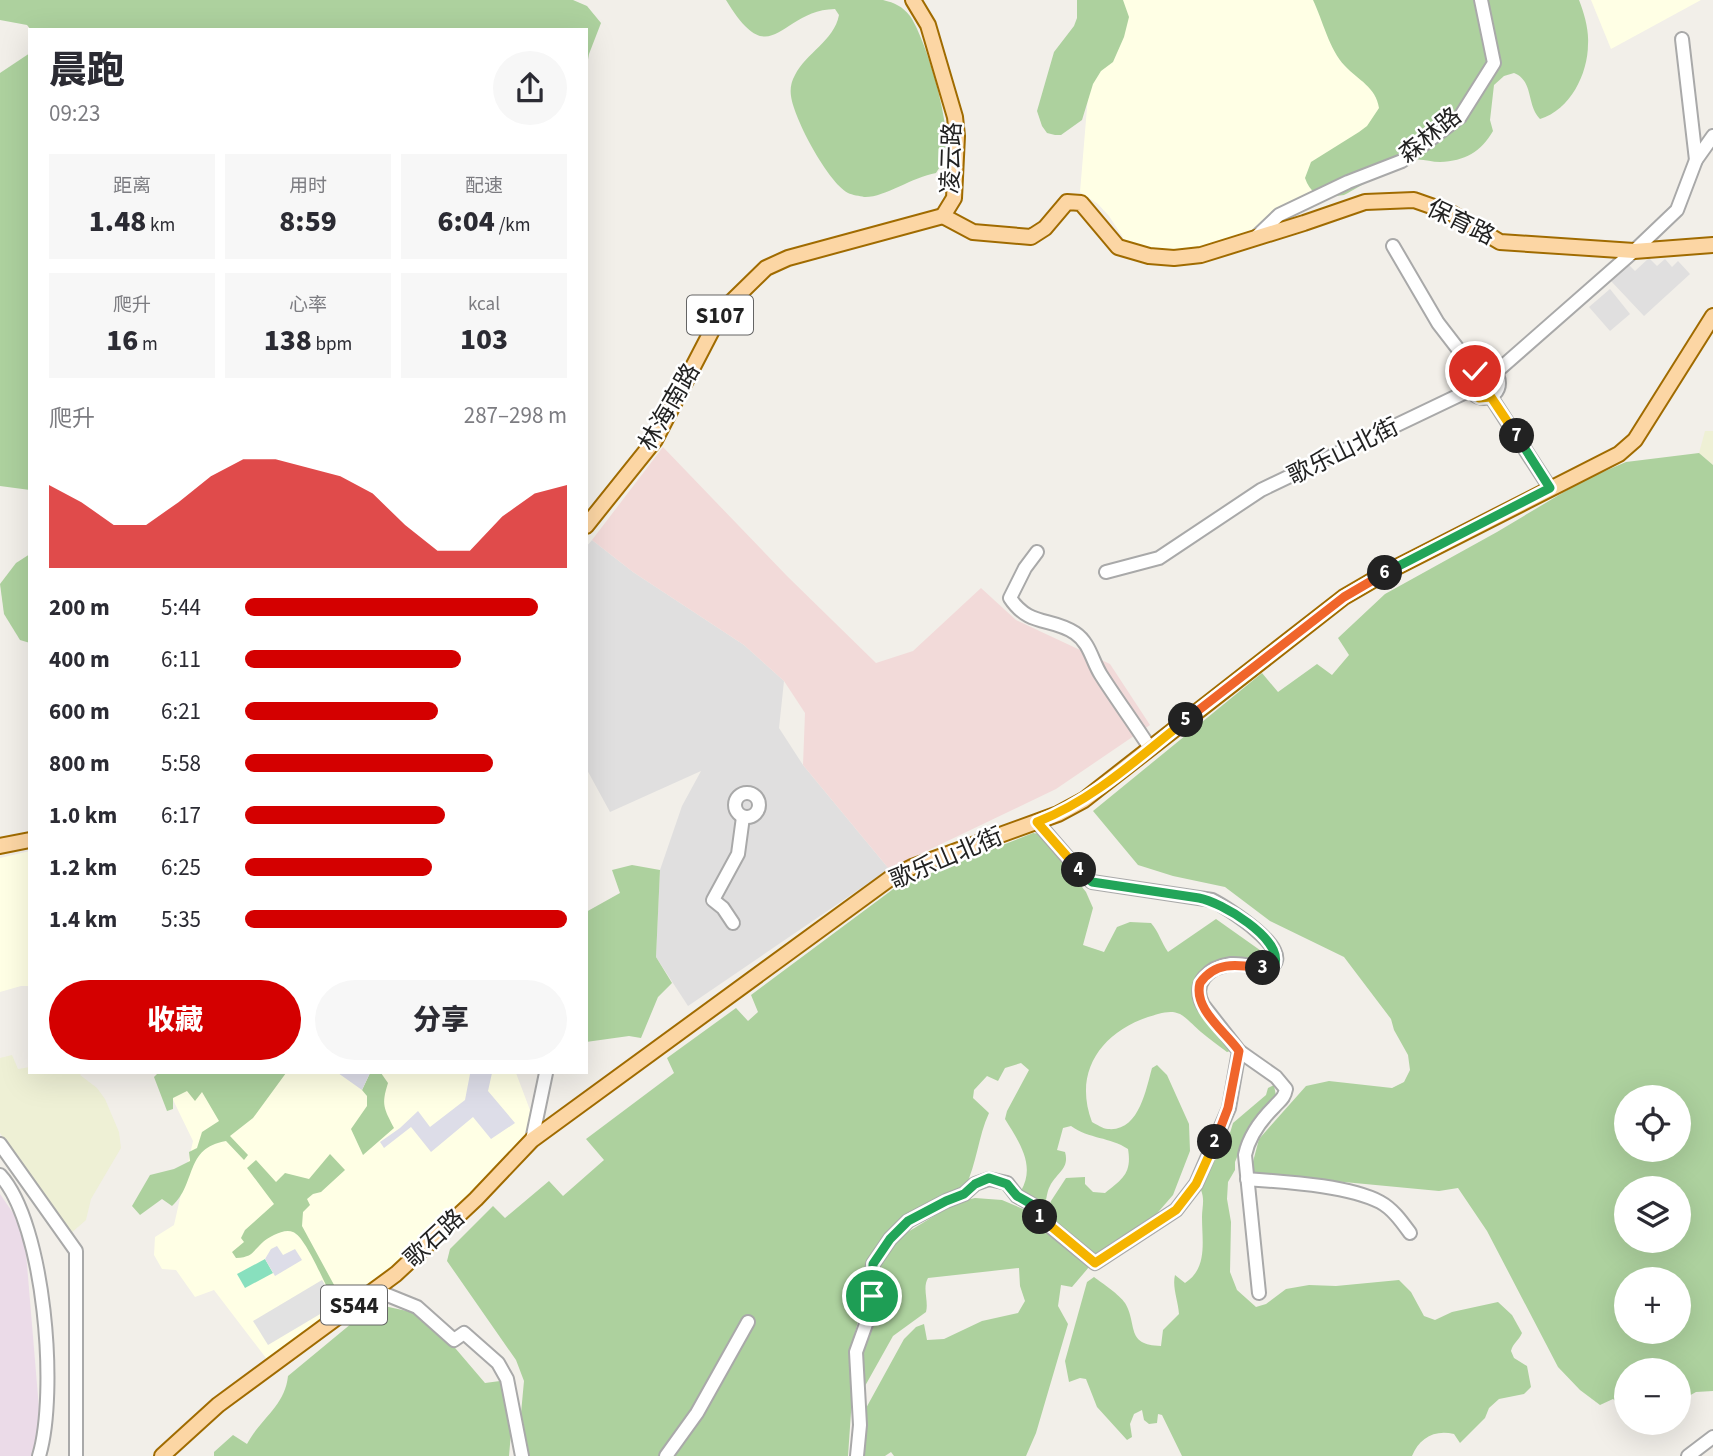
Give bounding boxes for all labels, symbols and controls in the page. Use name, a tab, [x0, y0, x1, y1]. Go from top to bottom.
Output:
text: 晨跑	[49, 44, 125, 98]
button: share	[493, 51, 567, 125]
text: 09:23	[49, 97, 100, 130]
street label: 森林路	[1391, 99, 1469, 172]
street label: 凌云路	[933, 121, 970, 195]
text: 距离	[113, 173, 151, 200]
text: 用时	[289, 173, 327, 200]
text: 配速	[465, 173, 503, 200]
street label: 保育路	[1421, 191, 1501, 254]
text: 1.48	[89, 200, 146, 243]
text: 8:59	[279, 200, 337, 243]
text: 6:04	[438, 200, 495, 243]
text: km	[146, 212, 175, 239]
text: /km	[495, 212, 530, 239]
text: kcal	[468, 291, 500, 318]
text: 爬升	[113, 292, 151, 319]
text: 心率	[289, 292, 327, 319]
road number: S107	[687, 296, 753, 334]
text: 103	[460, 318, 508, 361]
text: 16	[106, 319, 138, 362]
text: 138	[264, 319, 312, 362]
text: m	[138, 331, 158, 358]
text: bpm	[312, 331, 352, 358]
pin	[1445, 341, 1505, 401]
icon: check	[1456, 352, 1494, 390]
street label: 林海南路	[630, 357, 709, 458]
text: 287–298 m	[464, 399, 567, 432]
text: 爬升	[49, 402, 95, 435]
street label: 歌乐山北街	[1282, 409, 1405, 493]
pin: 7	[1500, 418, 1534, 453]
text: 7	[1511, 422, 1522, 449]
pin: 6	[1368, 556, 1402, 590]
text: 6	[1379, 559, 1390, 586]
text: 200 m	[49, 591, 110, 624]
text: 5:44	[161, 591, 201, 624]
text: 400 m	[49, 643, 110, 676]
text: 6:11	[161, 643, 201, 676]
text: 600 m	[49, 695, 110, 728]
text: 6:21	[161, 695, 201, 728]
pin: 5	[1168, 702, 1204, 738]
text: 5	[1180, 706, 1191, 733]
text: 800 m	[49, 747, 110, 780]
text: 5:58	[161, 747, 201, 780]
text: 1.0 km	[49, 799, 117, 832]
text: 6:17	[161, 799, 201, 832]
street label: 歌乐山北街	[884, 819, 1008, 898]
text: 1.2 km	[49, 851, 117, 884]
text: 6:25	[161, 851, 201, 884]
pin: 4	[1062, 852, 1096, 888]
text: 4	[1073, 856, 1084, 883]
text: 1.4 km	[49, 903, 117, 936]
text: 5:35	[161, 903, 201, 936]
pin: 3	[1246, 950, 1280, 986]
text: 3	[1257, 954, 1268, 981]
button: 收藏	[49, 980, 301, 1060]
button: 分享	[315, 980, 567, 1060]
map controls	[1614, 1085, 1691, 1435]
button: locate	[1614, 1085, 1691, 1162]
pin: 2	[1198, 1124, 1232, 1160]
text: 2	[1209, 1128, 1220, 1155]
button: layers	[1614, 1176, 1691, 1253]
pin: 1	[1023, 1200, 1058, 1234]
street label: 歌石路	[396, 1201, 473, 1276]
text: 1	[1034, 1203, 1045, 1230]
pin	[842, 1266, 902, 1326]
button: +	[1614, 1267, 1691, 1344]
icon: arrive	[853, 1277, 891, 1315]
road number: S544	[321, 1286, 387, 1324]
button: −	[1614, 1358, 1691, 1435]

